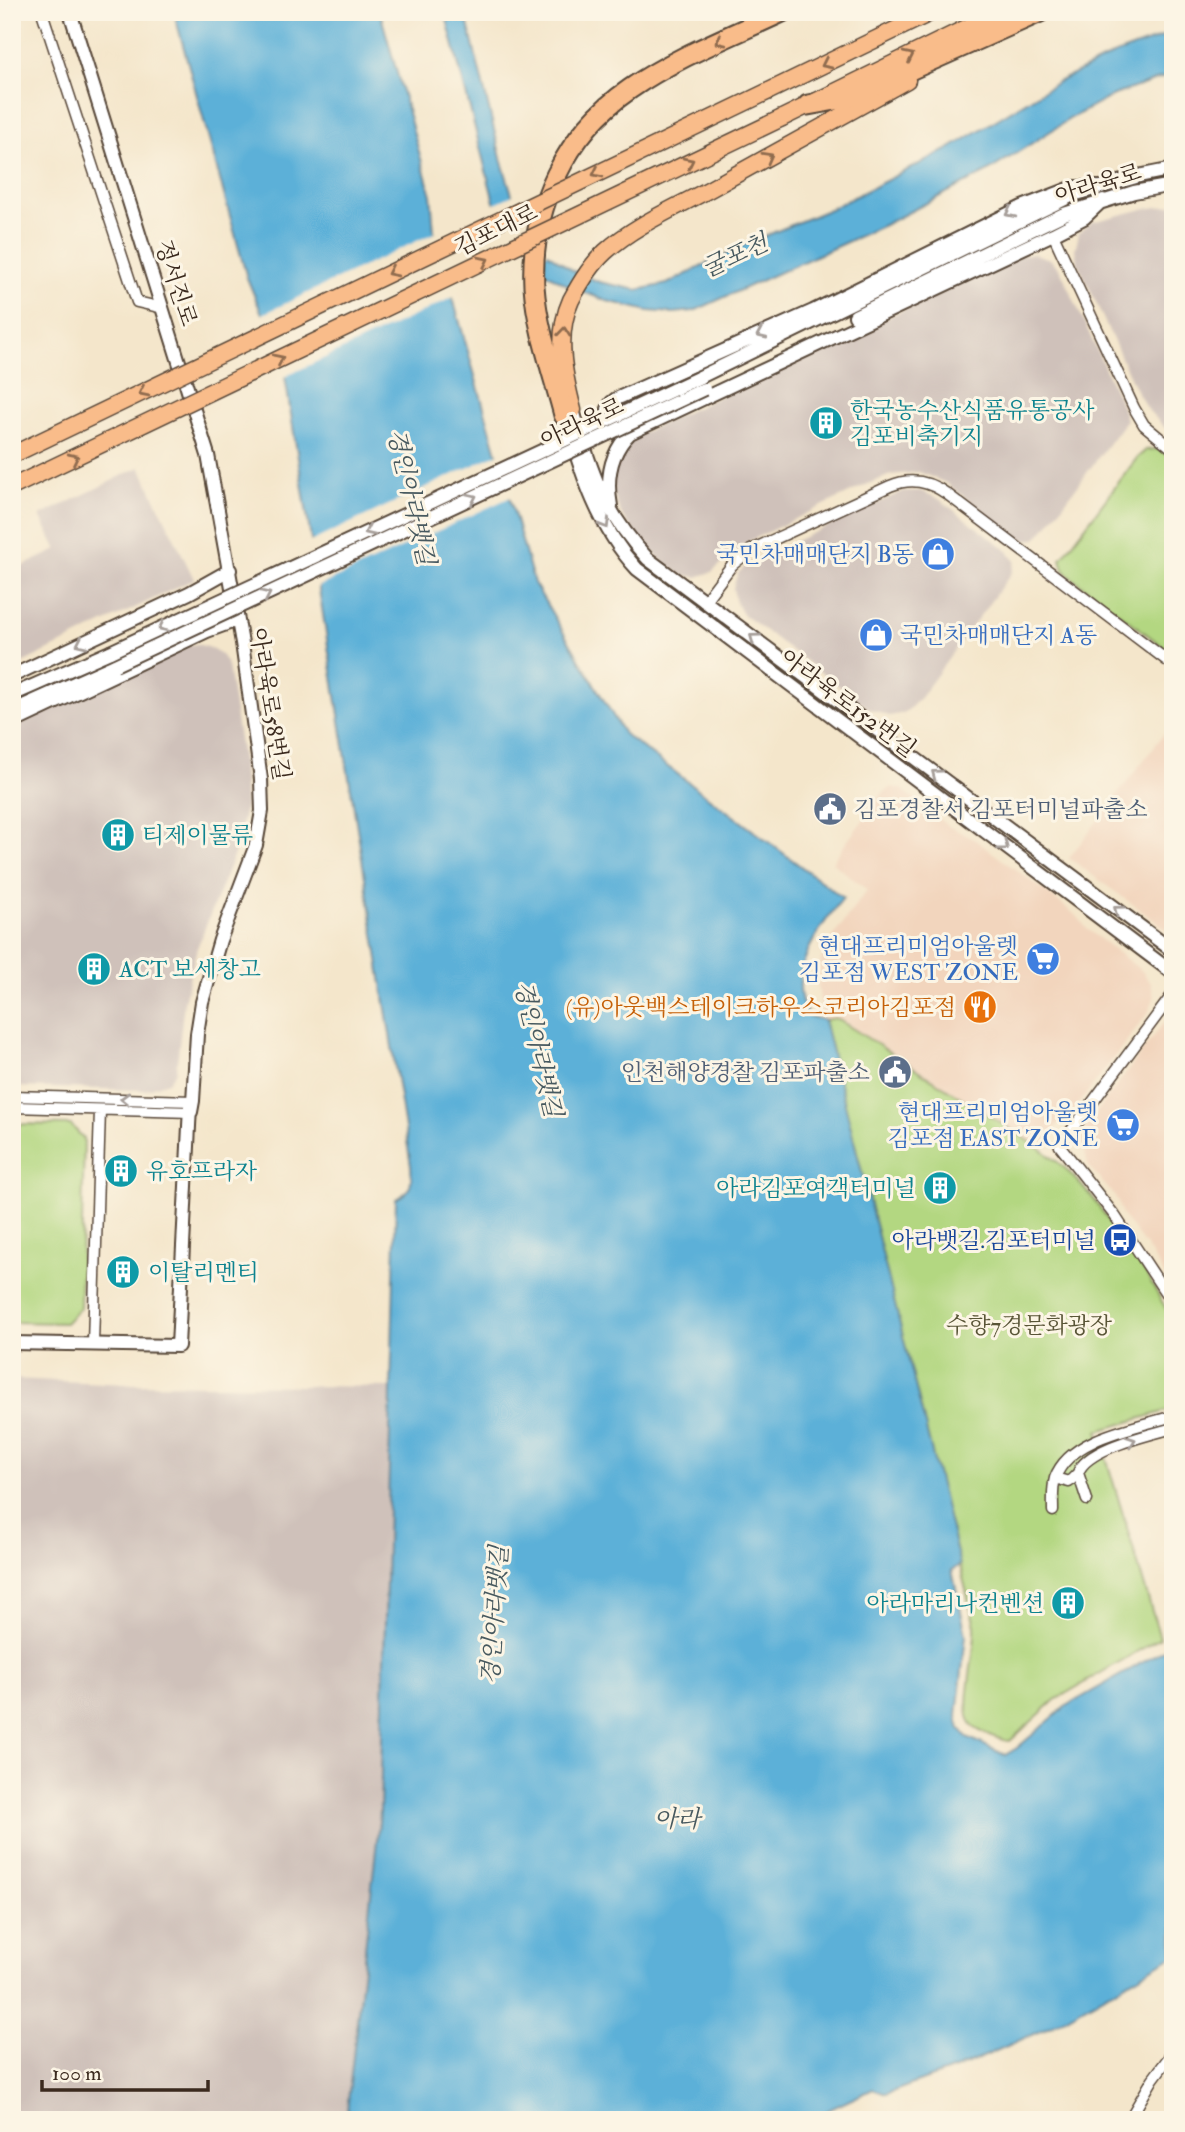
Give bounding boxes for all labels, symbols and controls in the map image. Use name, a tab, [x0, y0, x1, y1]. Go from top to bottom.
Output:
one-way arrow	[715, 33, 727, 47]
one-way arrow	[902, 50, 914, 64]
one-way arrow	[821, 55, 833, 69]
one-way arrow	[760, 152, 773, 165]
one-way arrow	[682, 156, 694, 170]
street label: 아라육로	[1051, 157, 1145, 211]
one-way arrow	[592, 165, 604, 179]
street label: 김포대로	[450, 197, 542, 263]
one-way arrow	[1005, 205, 1017, 219]
water label: 굴포천	[697, 226, 775, 285]
street label: 정서진로	[148, 236, 204, 330]
one-way arrow	[477, 255, 489, 269]
one-way arrow	[387, 264, 399, 278]
one-way arrow	[556, 326, 571, 337]
one-way arrow	[756, 326, 768, 340]
one-way arrow	[272, 354, 284, 368]
one-way arrow	[138, 384, 150, 398]
street label: 아라육로	[536, 391, 628, 455]
place label: 한국농수산식품유통공사 김포비축기지	[850, 396, 1095, 451]
building icon: 한국농수산식품유통공사 김포비축기지	[807, 404, 845, 442]
water label: 경인아라뱃길	[380, 426, 442, 570]
one-way arrow	[67, 452, 79, 466]
one-way arrow	[465, 492, 477, 506]
one-way arrow	[596, 517, 609, 530]
one-way arrow	[364, 523, 377, 537]
shop icon: 국민차매매단지 B동	[919, 535, 957, 573]
place label: 국민차매매단지 B동	[716, 540, 914, 569]
one-way arrow	[259, 589, 271, 603]
shop icon: 국민차매매단지 A동	[857, 616, 895, 654]
one-way arrow	[158, 619, 170, 633]
place label: 국민차매매단지 A동	[900, 621, 1097, 650]
street label: 아라육로58번길	[244, 626, 296, 782]
one-way arrow	[749, 634, 762, 646]
one-way arrow	[76, 635, 88, 649]
street label: 아라육로152번길	[774, 642, 922, 764]
one-way arrow	[931, 769, 944, 782]
public building icon: 김포경찰서 김포터미널파출소	[811, 790, 849, 828]
place label: 김포경찰서 김포터미널파출소	[854, 795, 1148, 824]
building icon: 티제이물류	[99, 816, 137, 854]
place label: 티제이물류	[142, 821, 253, 850]
one-way arrow	[997, 838, 1009, 851]
one-way arrow	[1113, 906, 1126, 919]
place label: 현대프리미엄아울렛 김포점 WEST ZONE	[799, 932, 1018, 987]
supermarket icon: 현대프리미엄아울렛 김포점 WEST ZONE	[1024, 940, 1062, 978]
building icon: ACT 보세창고	[75, 950, 113, 988]
place label: ACT 보세창고	[118, 955, 261, 984]
water label: 경인아라뱃길	[507, 978, 569, 1122]
restaurant icon: (유)아웃백스테이크하우스코리아김포점	[961, 988, 999, 1026]
place label: (유)아웃백스테이크하우스코리아김포점	[566, 993, 956, 1022]
public building icon: 인천해양경찰 김포파출소	[876, 1053, 914, 1091]
place label: 인천해양경찰 김포파출소	[621, 1058, 870, 1087]
one-way arrow	[120, 1091, 130, 1107]
place label: 현대프리미엄아울렛 김포점 EAST ZONE	[888, 1098, 1098, 1153]
supermarket icon: 현대프리미엄아울렛 김포점 EAST ZONE	[1104, 1106, 1142, 1144]
building icon: 유호프라자	[102, 1152, 140, 1190]
place label: 유호프라자	[146, 1157, 258, 1186]
building icon: 아라김포여객터미널	[921, 1169, 959, 1207]
place label: 아라김포여객터미널	[716, 1174, 916, 1203]
bus stop icon: 아라뱃길.김포터미널	[1101, 1221, 1139, 1259]
place label: 아라뱃길.김포터미널	[892, 1226, 1096, 1255]
building icon: 이탈리멘티	[104, 1253, 142, 1291]
place label: 이탈리멘티	[148, 1258, 259, 1287]
park label: 수향7경문화광장	[946, 1311, 1113, 1340]
one-way arrow	[1125, 1435, 1137, 1450]
water label: 경인아라뱃길	[475, 1543, 515, 1685]
building icon: 아라마리나컨벤션	[1049, 1584, 1087, 1622]
place label: 아라마리나컨벤션	[866, 1589, 1044, 1618]
water label: 아라	[654, 1804, 703, 1835]
scale bar	[42, 2048, 208, 2092]
text: 100 m	[52, 2060, 102, 2087]

